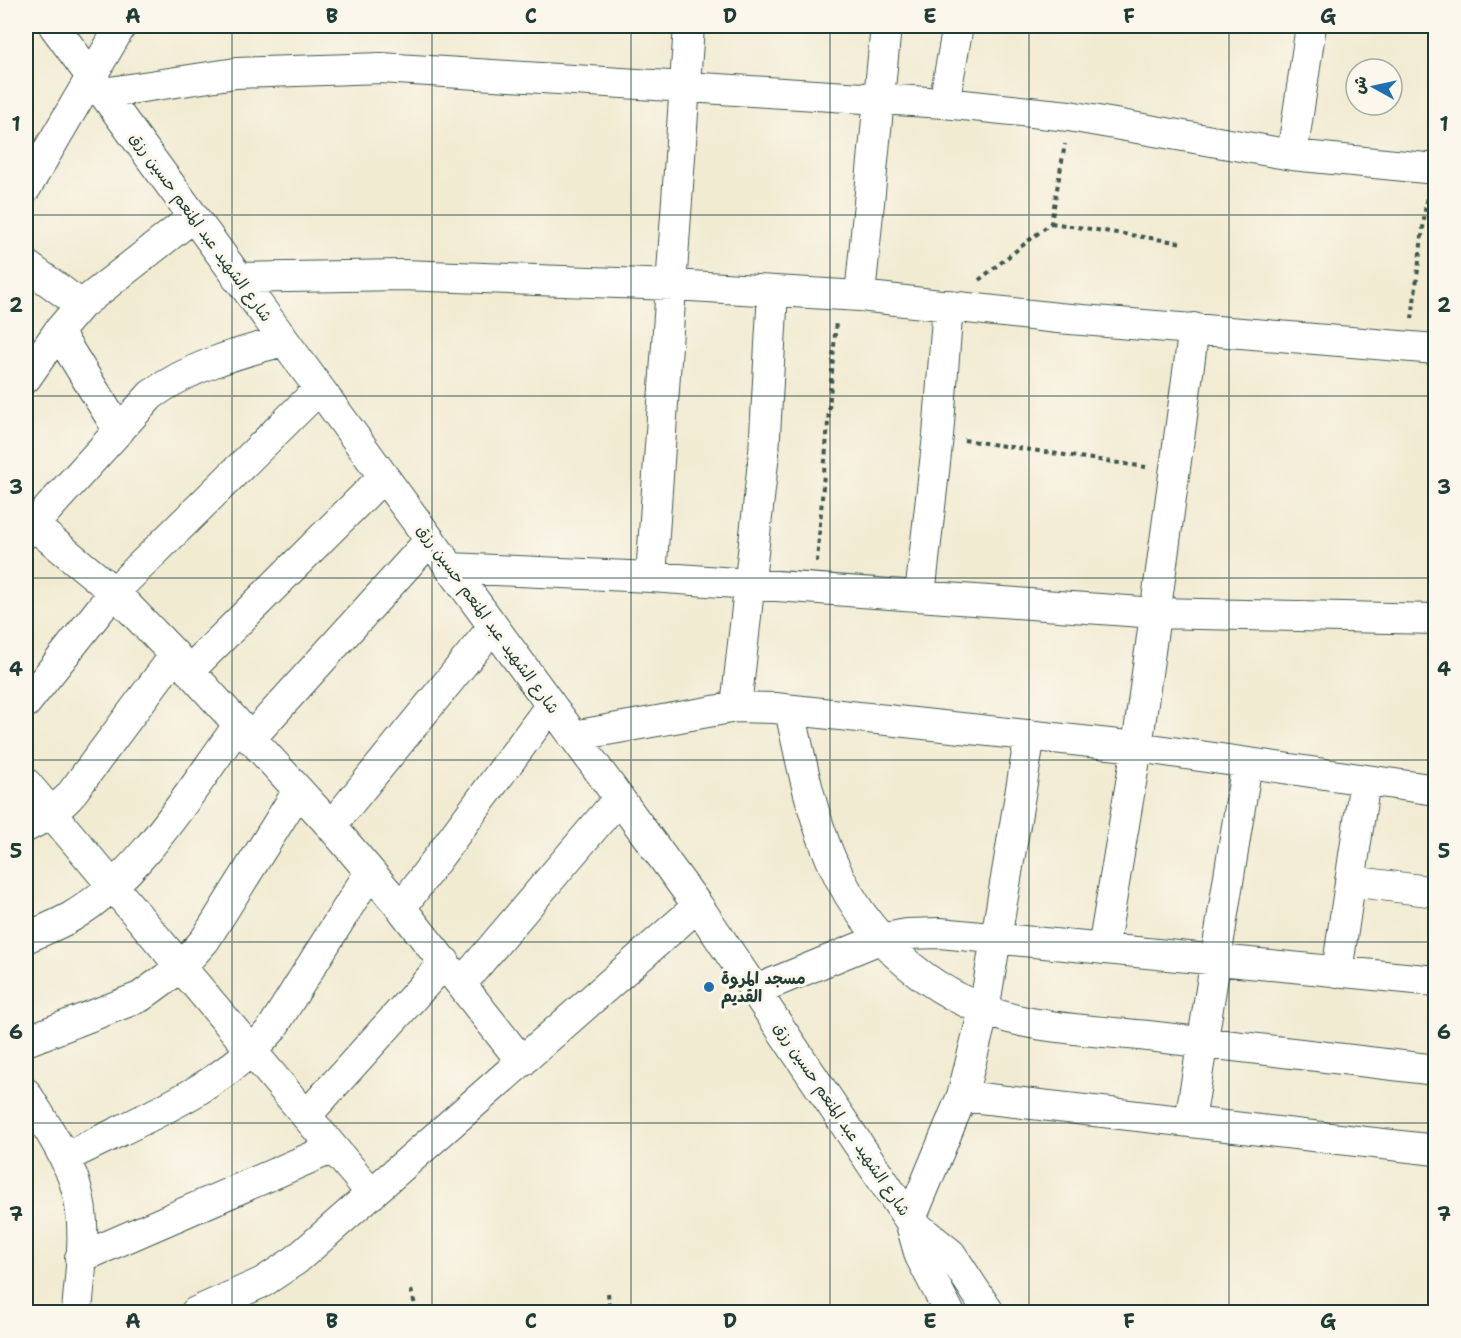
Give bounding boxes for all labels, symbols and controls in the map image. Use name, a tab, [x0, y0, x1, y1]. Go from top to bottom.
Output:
text: A	[125, 3, 141, 29]
text: B	[326, 3, 338, 29]
text: C	[525, 3, 537, 29]
text: D	[723, 3, 737, 29]
text: E	[923, 3, 937, 29]
text: F	[1123, 3, 1135, 29]
text: G	[1320, 3, 1336, 29]
north arrow	[1344, 57, 1404, 117]
text: ش	[1348, 75, 1371, 95]
text: 1	[11, 111, 21, 137]
text: 1	[1439, 111, 1449, 137]
street label: شارع الشهيد عبد المنعم حسين رزق	[123, 128, 277, 327]
text: 2	[9, 292, 23, 318]
text: 2	[1437, 292, 1451, 318]
text: 3	[9, 474, 23, 500]
text: 3	[1437, 474, 1451, 500]
street label: شارع الشهيد عبد المنعم حسين رزق	[410, 520, 564, 719]
text: 4	[9, 656, 23, 682]
text: 4	[1437, 656, 1451, 682]
text: 5	[10, 838, 22, 864]
text: 5	[1438, 838, 1450, 864]
place label: مسجد المروة القديم	[721, 968, 805, 1009]
marker: مسجد المروة القديم	[702, 980, 716, 994]
street label: شارع الشهيد عبد المنعم حسين رزق	[768, 1018, 915, 1221]
text: 6	[9, 1019, 23, 1045]
text: 6	[1437, 1019, 1451, 1045]
text: 7	[9, 1201, 23, 1227]
text: 7	[1437, 1201, 1451, 1227]
text: A	[125, 1308, 141, 1334]
text: B	[326, 1308, 338, 1334]
text: C	[525, 1308, 537, 1334]
text: D	[723, 1308, 737, 1334]
text: E	[923, 1308, 937, 1334]
text: F	[1123, 1308, 1135, 1334]
text: G	[1320, 1308, 1336, 1334]

